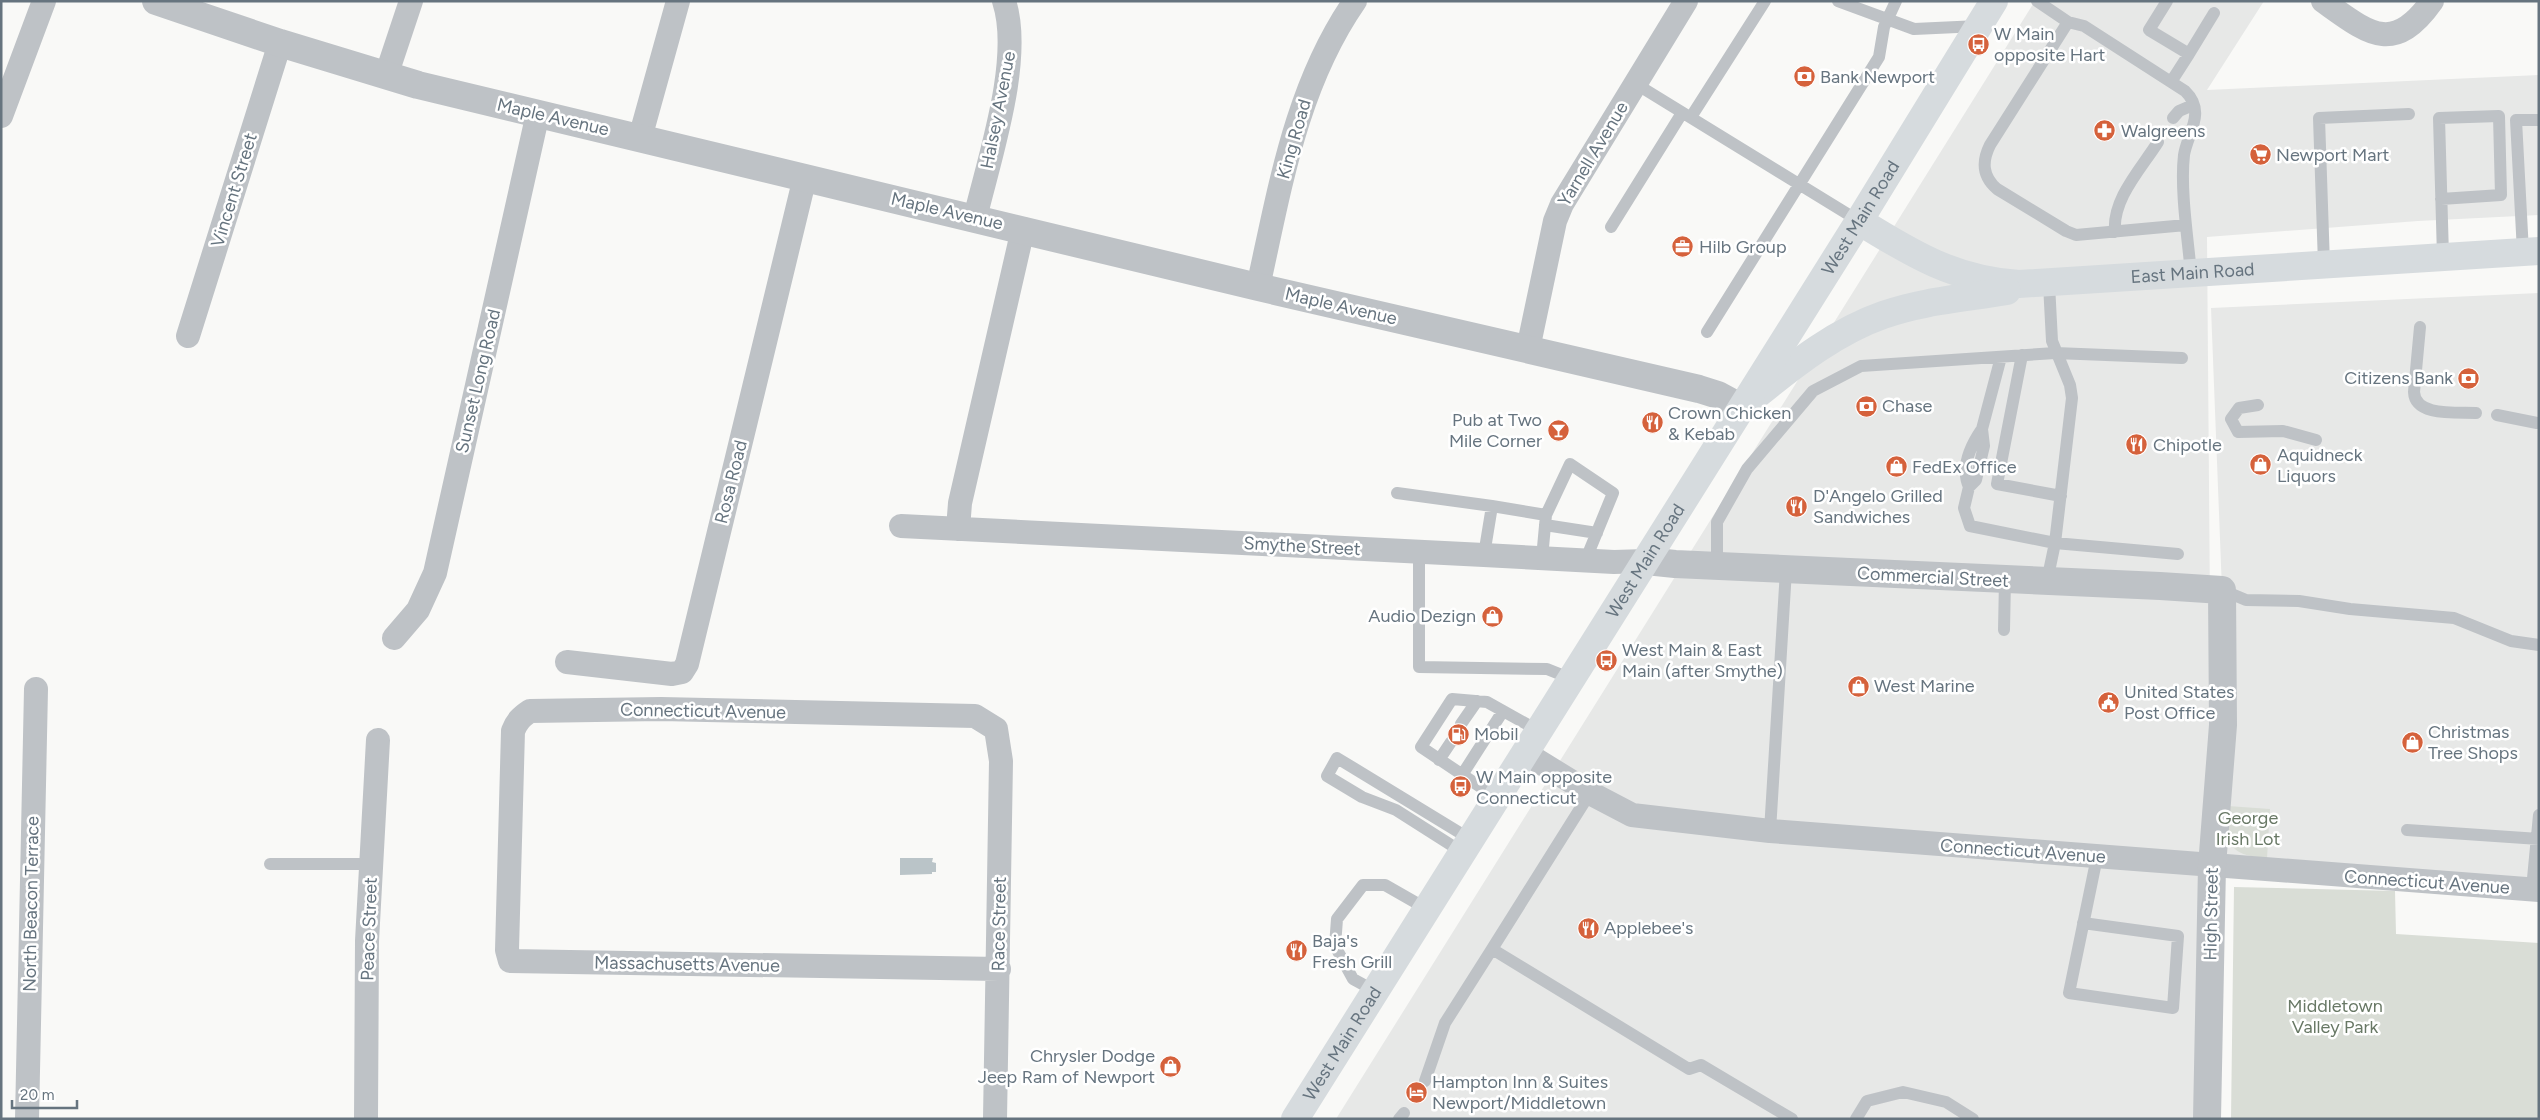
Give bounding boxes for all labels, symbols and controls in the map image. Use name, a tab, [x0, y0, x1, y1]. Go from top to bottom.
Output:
place label: W Main opposite Hart	[1994, 23, 2106, 66]
bus stop icon: W Main opposite Hart	[1966, 32, 1990, 56]
street label: Halsey Avenue	[976, 49, 1020, 171]
bank icon: Bank Newport	[1792, 65, 1816, 89]
place label: Bank Newport	[1820, 66, 1935, 88]
street label: Maple Avenue	[495, 93, 611, 141]
street label: King Road	[1272, 97, 1316, 181]
street label: Yarnell Avenue	[1553, 98, 1633, 210]
pharmacy icon: Walgreens	[2093, 119, 2117, 143]
place label: Walgreens	[2121, 120, 2205, 142]
street label: Vincent Street	[206, 130, 262, 250]
supermarket icon: Newport Mart	[2248, 143, 2272, 167]
place label: Newport Mart	[2276, 144, 2390, 166]
street label: West Main Road	[1817, 157, 1904, 279]
street label: Maple Avenue	[889, 187, 1005, 235]
office icon: Hilb Group	[1671, 235, 1695, 259]
place label: Hilb Group	[1699, 236, 1787, 258]
street label: East Main Road	[2130, 258, 2255, 288]
street label: Maple Avenue	[1283, 282, 1399, 330]
street label: Sunset Long Road	[451, 307, 505, 455]
bank icon: Citizens Bank	[2457, 366, 2481, 390]
place label: Citizens Bank	[2344, 367, 2453, 389]
bank icon: Chase	[1854, 394, 1878, 418]
place label: Chase	[1882, 395, 1933, 417]
place label: Crown Chicken & Kebab	[1668, 402, 1791, 445]
place label: Pub at Two Mile Corner	[1449, 409, 1542, 452]
restaurant icon: Crown Chicken & Kebab	[1640, 411, 1664, 435]
bar icon: Pub at Two Mile Corner	[1546, 418, 1570, 442]
restaurant icon: Chipotle	[2125, 433, 2149, 457]
place label: Chipotle	[2153, 434, 2222, 456]
street label: Rosa Road	[710, 438, 752, 526]
place label: Aquidneck Liquors	[2277, 444, 2363, 487]
shop icon: Aquidneck Liquors	[2249, 453, 2273, 477]
shop icon: FedEx Office	[1884, 455, 1908, 479]
place label: FedEx Office	[1912, 456, 2017, 478]
place label: D'Angelo Grilled Sandwiches	[1813, 485, 1943, 528]
restaurant icon: D'Angelo Grilled Sandwiches	[1785, 494, 1809, 518]
street label: West Main Road	[1601, 500, 1690, 622]
street label: Smythe Street	[1243, 532, 1361, 560]
street label: Commercial Street	[1857, 562, 2010, 592]
shop icon: Audio Dezign	[1480, 604, 1504, 628]
place label: Audio Dezign	[1368, 605, 1476, 627]
place label: West Main & East Main (after Smythe)	[1622, 639, 1783, 682]
bus stop icon: West Main & East Main (after Smythe)	[1594, 648, 1618, 672]
shop icon: West Marine	[1846, 674, 1870, 698]
place label: West Marine	[1874, 675, 1975, 697]
place label: United States Post Office	[2124, 681, 2235, 724]
public building icon: United States Post Office	[2096, 690, 2120, 714]
street label: Connecticut Avenue	[620, 699, 786, 723]
place label: Christmas Tree Shops	[2428, 721, 2518, 764]
fuel station icon: Mobil	[1446, 722, 1470, 746]
place label: Mobil	[1474, 723, 1518, 745]
shop icon: Christmas Tree Shops	[2400, 730, 2424, 754]
place label: W Main opposite Connecticut	[1476, 766, 1612, 809]
bus stop icon: W Main opposite Connecticut	[1448, 775, 1472, 799]
park label: George Irish Lot	[2216, 807, 2281, 850]
street label: North Beacon Terrace	[18, 816, 44, 992]
street label: Connecticut Avenue	[1939, 834, 2107, 868]
street label: Connecticut Avenue	[2343, 865, 2511, 899]
street label: High Street	[2199, 867, 2223, 961]
street label: Race Street	[987, 876, 1011, 972]
street label: Peace Street	[356, 877, 382, 981]
restaurant icon: Applebee's	[1576, 916, 1600, 940]
place label: Applebee's	[1604, 917, 1693, 939]
place label: Baja's Fresh Grill	[1312, 930, 1392, 973]
restaurant icon: Baja's Fresh Grill	[1284, 939, 1308, 963]
street label: Massachusetts Avenue	[594, 951, 780, 977]
street label: West Main Road	[1298, 982, 1386, 1105]
park label: Middletown Valley Park	[2287, 995, 2383, 1038]
place label: Chrysler Dodge Jeep Ram of Newport	[978, 1045, 1155, 1088]
shop icon: Chrysler Dodge Jeep Ram of Newport	[1159, 1054, 1183, 1078]
place label: Hampton Inn & Suites Newport/Middletown	[1432, 1071, 1608, 1114]
scale bar	[12, 1078, 78, 1110]
hotel icon: Hampton Inn & Suites Newport/Middletown	[1404, 1080, 1428, 1104]
text: 20 m	[20, 1086, 54, 1104]

